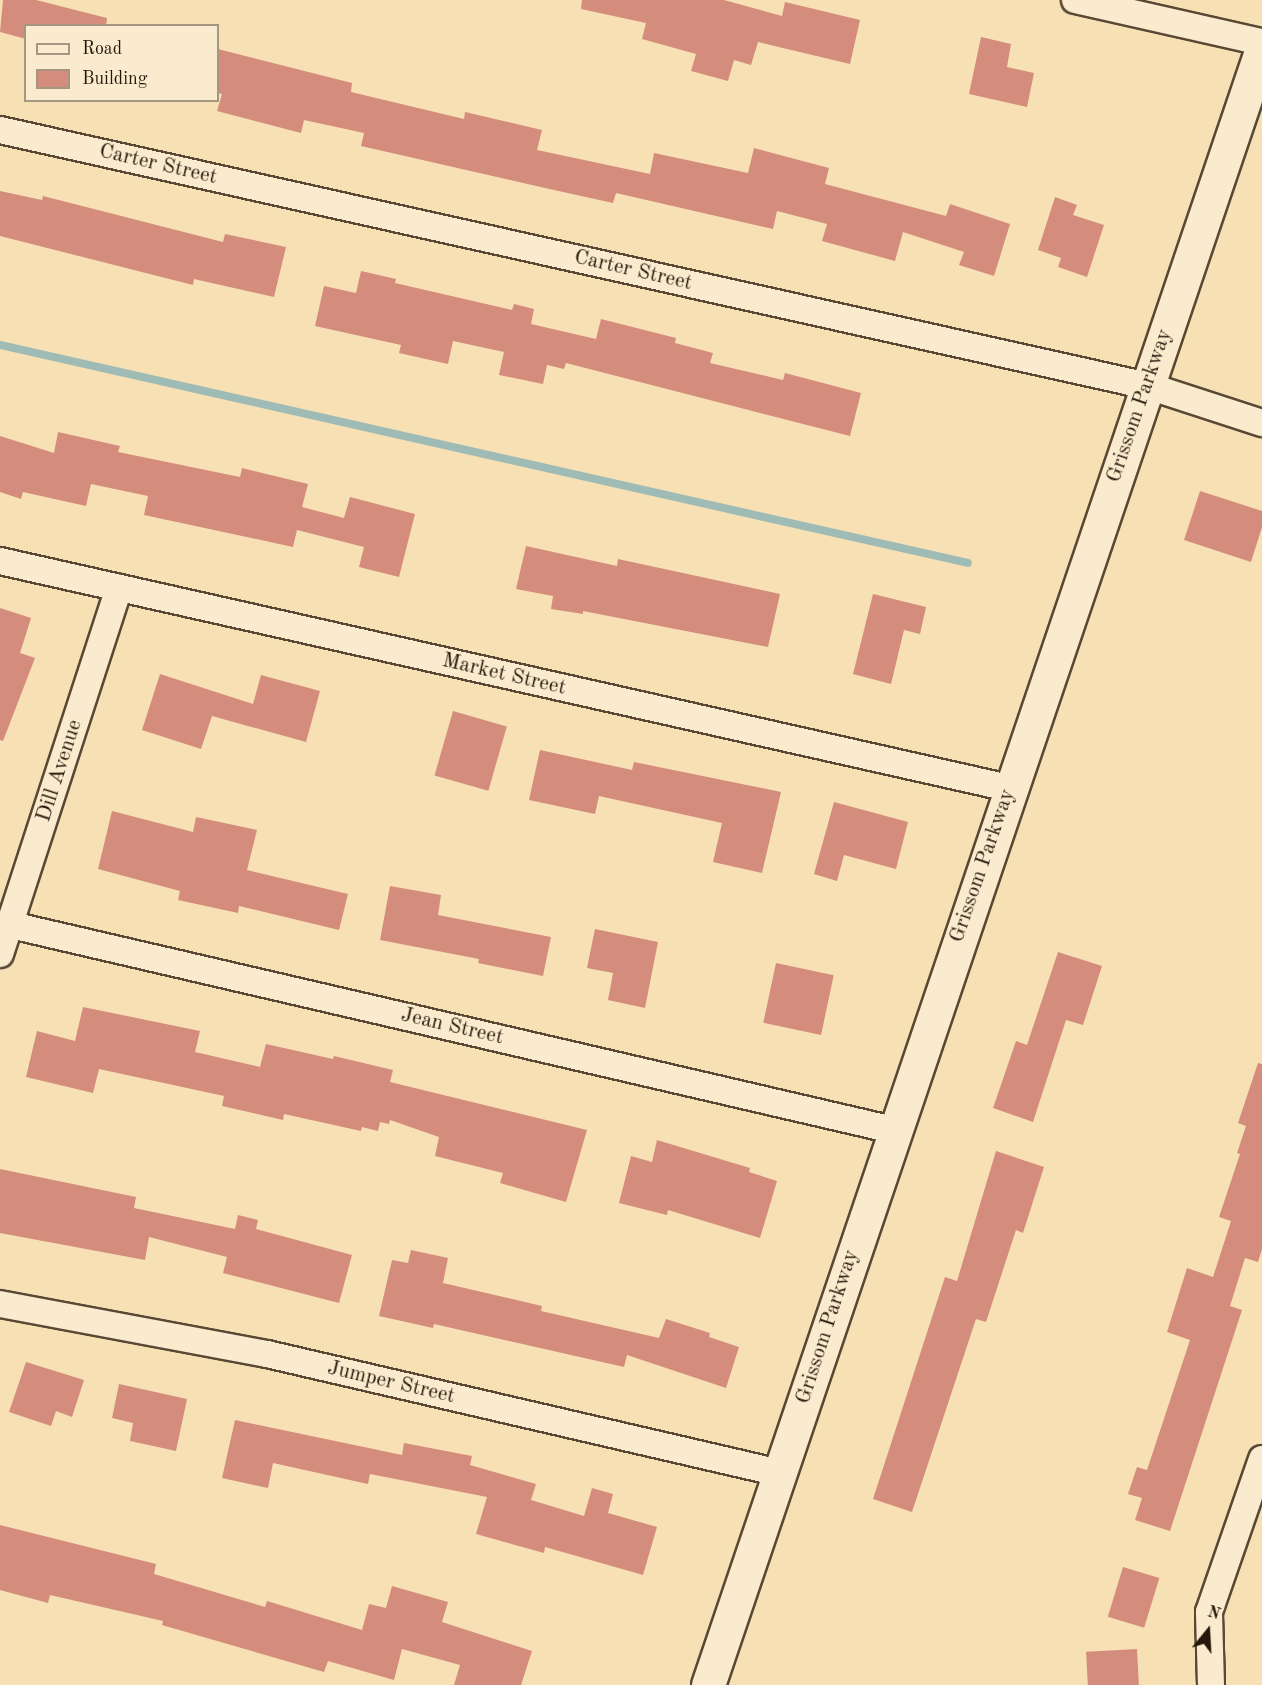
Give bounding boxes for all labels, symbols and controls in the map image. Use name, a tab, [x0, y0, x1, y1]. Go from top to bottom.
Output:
legend	[24, 24, 219, 102]
text: Road	[82, 40, 122, 58]
text: Building	[82, 70, 147, 88]
street label: Carter Street	[97, 139, 219, 191]
street label: Carter Street	[572, 245, 694, 297]
street label: Grissom Parkway	[1102, 326, 1178, 486]
street label: Market Street	[440, 649, 568, 701]
street label: Dill Avenue	[32, 717, 88, 825]
street label: Grissom Parkway	[945, 786, 1021, 946]
street label: Jean Street	[398, 1003, 506, 1051]
street label: Grissom Parkway	[791, 1247, 865, 1407]
street label: Jumper Street	[325, 1356, 457, 1410]
north arrow	[1178, 1601, 1238, 1661]
text: N	[1205, 1604, 1222, 1623]

